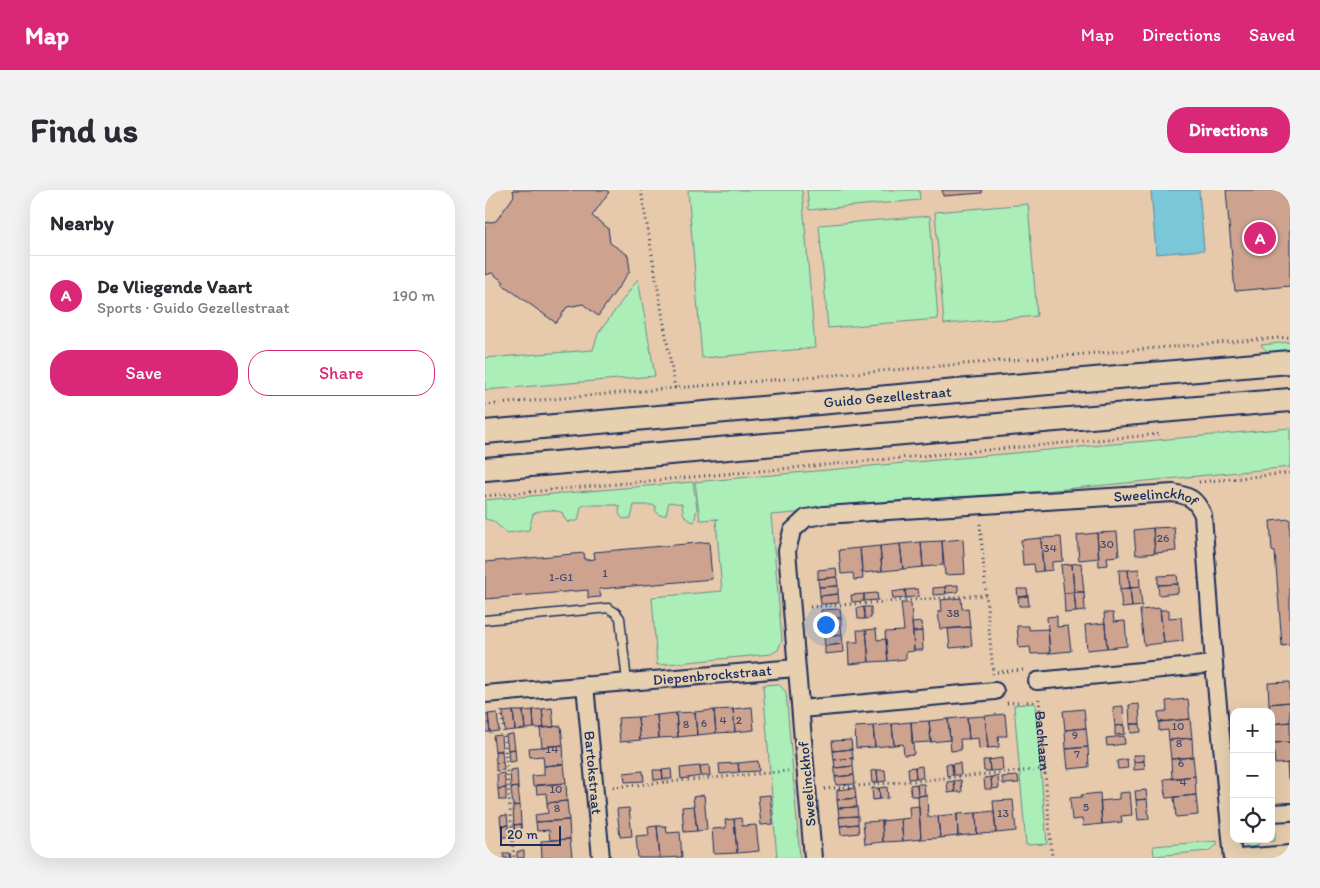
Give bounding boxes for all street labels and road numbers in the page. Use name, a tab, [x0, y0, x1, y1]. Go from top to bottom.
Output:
street label: Guido Gezellestraat	[823, 382, 952, 412]
street label: Sweelinckhof	[1113, 484, 1203, 510]
street label: Diepenbrockstraat	[652, 661, 773, 689]
street label: Bachlaan	[1031, 710, 1054, 772]
street label: Bartokstraat	[580, 730, 606, 816]
street label: Sweelinckhof	[794, 740, 820, 827]

